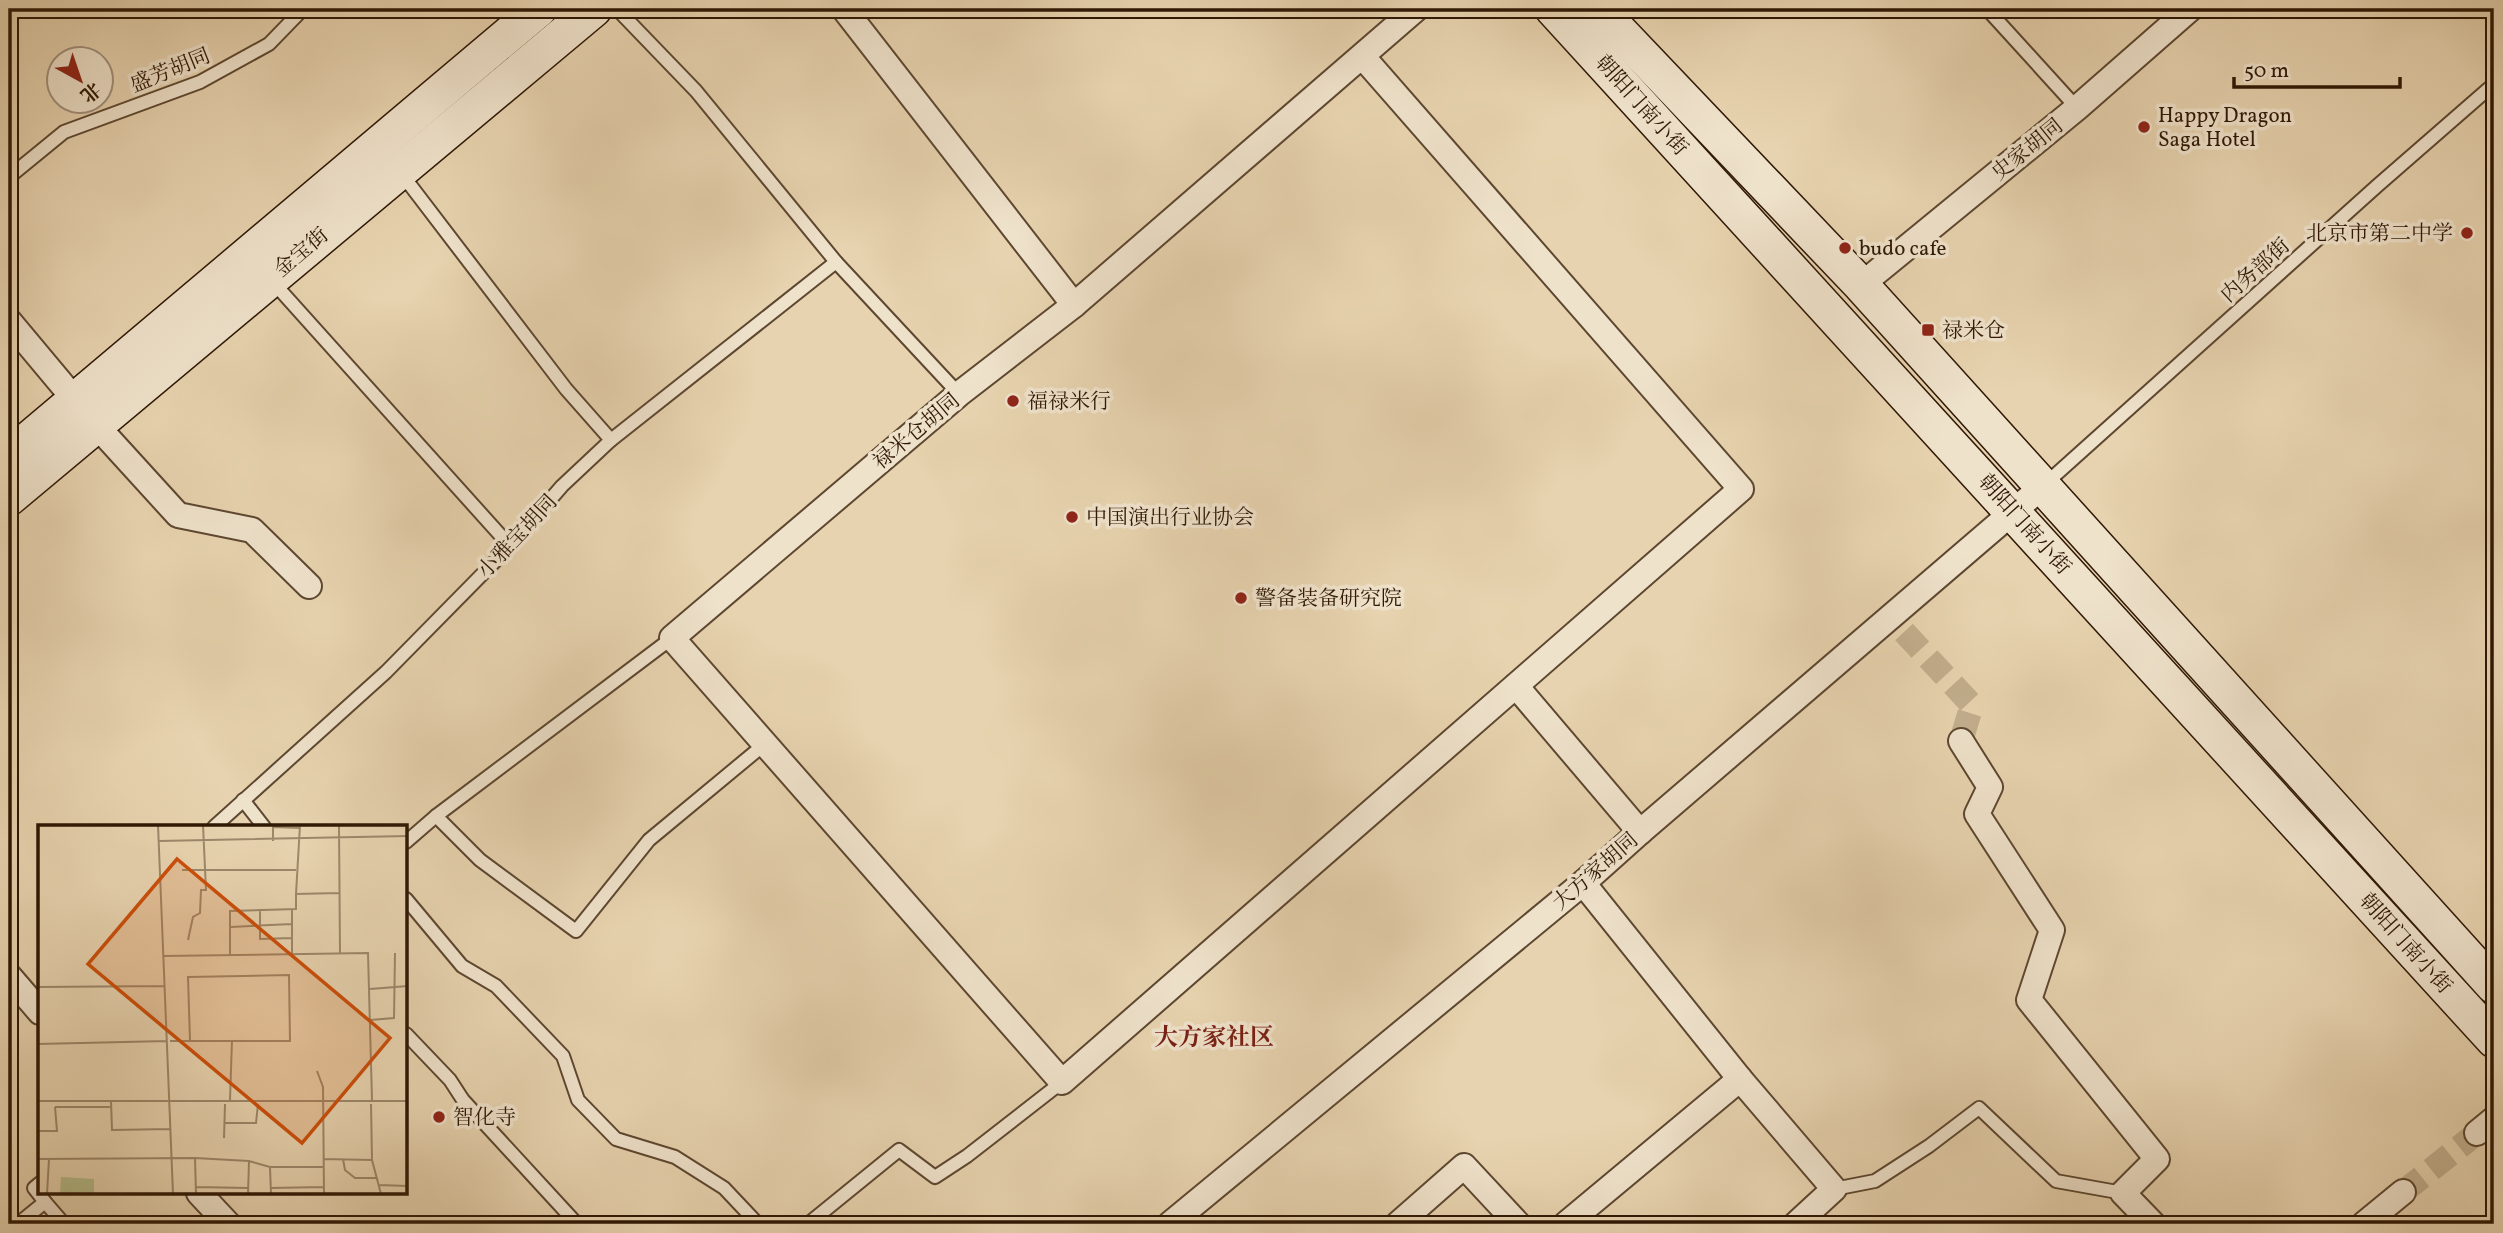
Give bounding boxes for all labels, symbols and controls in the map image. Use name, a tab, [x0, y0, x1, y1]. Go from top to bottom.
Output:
street label: 盛芳胡同	[126, 42, 215, 101]
north arrow	[46, 46, 116, 116]
scale bar	[2234, 46, 2400, 90]
street label: 朝阳门南小街	[1588, 49, 1694, 163]
text: 50 m	[2244, 57, 2289, 86]
text: 北	[74, 75, 105, 108]
place label: Happy Dragon Saga Hotel	[2158, 102, 2292, 155]
street label: 史家胡同	[1986, 112, 2070, 188]
marker: Happy Dragon Saga Hotel	[2136, 119, 2152, 135]
place label: 北京市第二中学	[2306, 220, 2453, 249]
street label: 金宝街	[269, 222, 335, 285]
marker: 北京市第二中学	[2459, 225, 2475, 241]
street label: 内务部街	[2215, 232, 2297, 310]
place label: budo cafe	[1859, 235, 1947, 264]
marker: budo cafe	[1837, 240, 1853, 256]
place label: 禄米仓	[1942, 317, 2005, 346]
marker: 禄米仓	[1920, 322, 1936, 338]
street label: 禄米仓胡同	[867, 387, 967, 477]
place label: 福禄米行	[1027, 388, 1111, 417]
marker: 福禄米行	[1005, 393, 1021, 409]
street label: 朝阳门南小街	[1971, 468, 2077, 582]
street label: 小雅宝胡同	[472, 489, 565, 585]
place label: 中国演出行业协会	[1086, 504, 1254, 533]
marker: 中国演出行业协会	[1064, 509, 1080, 525]
place label: 警备装备研究院	[1255, 585, 1402, 614]
marker: 警备装备研究院	[1233, 590, 1249, 606]
inset map	[38, 825, 408, 1194]
street label: 大方家胡同	[1547, 827, 1645, 918]
street label: 朝阳门南小街	[2352, 887, 2458, 1001]
district label: 大方家社区	[1154, 1022, 1274, 1056]
place label: 智化寺	[453, 1104, 516, 1133]
marker: 智化寺	[431, 1109, 447, 1125]

